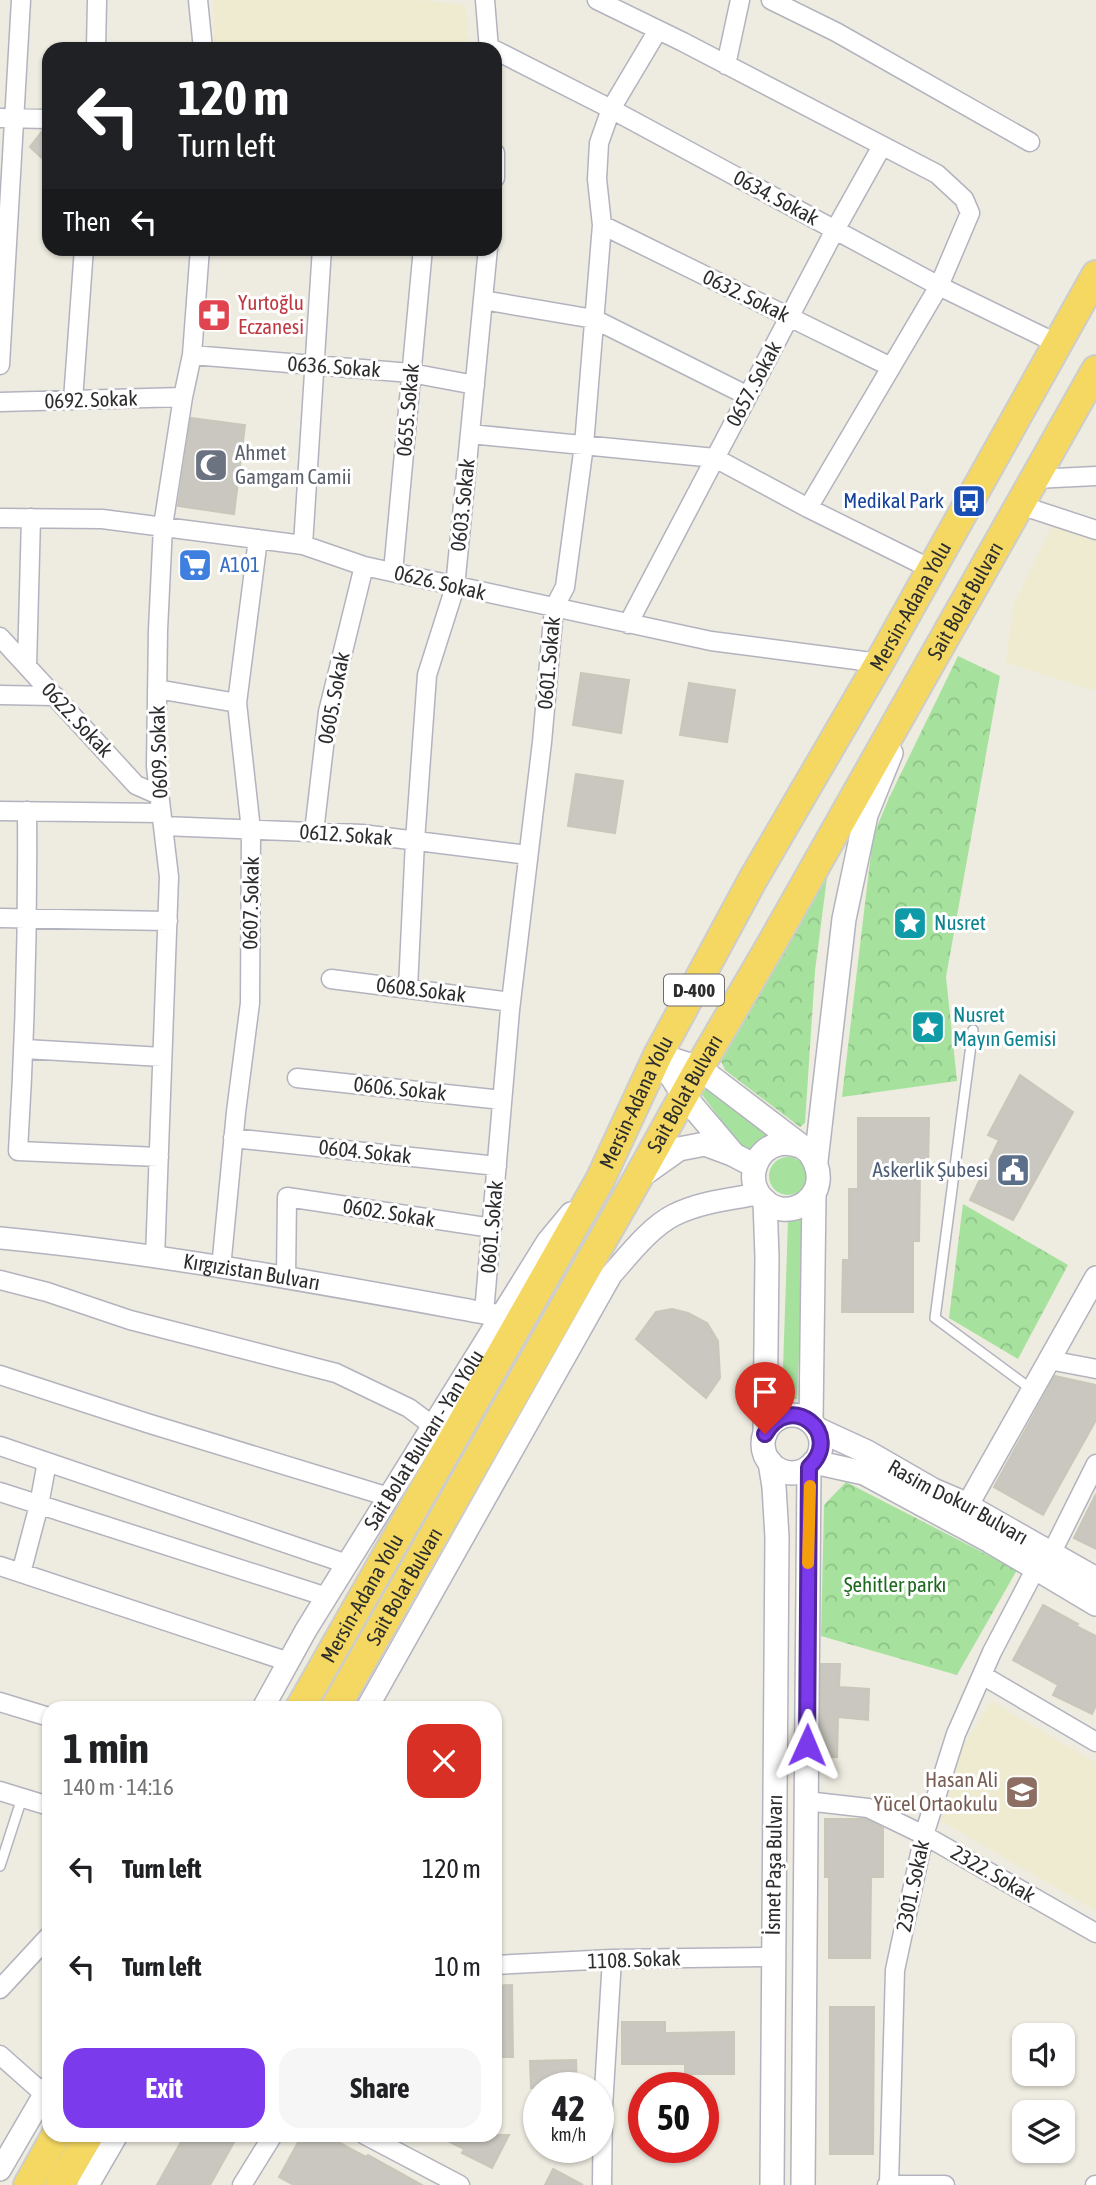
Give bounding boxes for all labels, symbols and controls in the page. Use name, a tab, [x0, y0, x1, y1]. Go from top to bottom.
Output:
text: 120 m	[178, 69, 289, 125]
icon: left	[63, 70, 154, 161]
text: Turn left	[178, 127, 276, 164]
street label: 0634. Sokak	[730, 165, 823, 230]
icon: left	[125, 203, 163, 241]
text: Then	[63, 207, 111, 237]
street label: 0632. Sokak	[699, 264, 794, 326]
place label: Yurtoğlu Eczanesi	[238, 290, 304, 338]
pharmacy icon: Yurtoğlu Eczanesi	[195, 296, 233, 334]
street label: 0657. Sokak	[721, 337, 786, 430]
street label: 0636. Sokak	[287, 351, 381, 381]
street label: 0655. Sokak	[391, 363, 423, 457]
street label: 0692. Sokak	[44, 385, 138, 413]
place label: Ahmet Gamgam Camii	[235, 440, 351, 488]
mosque icon: Ahmet Gamgam Camii	[192, 446, 230, 484]
street label: 0603. Sokak	[445, 457, 479, 552]
bus stop icon: Medikal Park	[950, 482, 988, 520]
place label: Medikal Park	[843, 488, 944, 512]
street label: Mersin-Adana Yolu	[864, 537, 955, 675]
street label: Sait Bolat Bulvarı	[922, 537, 1007, 663]
supermarket icon: A101	[176, 546, 214, 584]
place label: A101	[220, 552, 260, 576]
street label: 0626. Sokak	[392, 560, 488, 604]
street label: 0601. Sokak	[532, 616, 564, 710]
street label: 0605. Sokak	[312, 650, 354, 746]
street label: 0622. Sokak	[37, 677, 118, 762]
street label: 0609. Sokak	[144, 705, 172, 799]
street label: 0612. Sokak	[299, 819, 393, 849]
street label: 0607. Sokak	[237, 856, 263, 950]
place icon: Nusret	[891, 904, 929, 942]
place label: Nusret	[934, 910, 986, 934]
street label: 0608.Sokak	[375, 972, 467, 1006]
road number: D-400	[664, 974, 724, 1006]
place label: Nusret Mayın Gemisi	[953, 1002, 1056, 1050]
place icon: Nusret Mayın Gemisi	[909, 1008, 947, 1046]
street label: Sait Bolat Bulvarı	[642, 1030, 727, 1156]
street label: Mersin-Adana Yolu	[594, 1031, 677, 1172]
street label: 0606. Sokak	[353, 1071, 448, 1105]
street label: 0604. Sokak	[318, 1134, 413, 1168]
public building icon: Askerlik Şubesi	[994, 1151, 1032, 1189]
place label: Askerlik Şubesi	[873, 1157, 988, 1181]
street label: 0601. Sokak	[475, 1180, 507, 1274]
street label: 0602. Sokak	[341, 1193, 437, 1231]
street label: Kırgızistan Bulvarı	[182, 1248, 322, 1294]
street label: Sait Bolat Bulvarı - Yan Yolu	[359, 1345, 488, 1533]
pin	[735, 1362, 795, 1434]
icon: arrive	[746, 1373, 784, 1411]
street label: Rasim Dokur Bulvarı	[884, 1454, 1033, 1549]
street label: Sait Bolat Bulvarı	[361, 1523, 447, 1649]
street label: Mersin-Adana Yolu	[315, 1529, 407, 1667]
park label: Şehitler parkı	[844, 1572, 946, 1596]
position arrow	[770, 1708, 844, 1782]
text: 1 min	[63, 1724, 149, 1772]
button: close	[407, 1724, 481, 1798]
place label: Hasan Ali Yücel Ortaokulu	[874, 1767, 998, 1815]
school or university icon: Hasan Ali Yücel Ortaokulu	[1003, 1773, 1041, 1811]
text: 140 m · 14:16	[63, 1774, 174, 1800]
street label: İsmet Paşa Bulvarı	[760, 1794, 786, 1936]
street label: 2301. Sokak	[891, 1838, 933, 1934]
street label: 2322. Sokak	[947, 1839, 1040, 1907]
icon: left	[63, 1850, 101, 1888]
text: Turn left	[122, 1854, 202, 1884]
text: 120 m	[422, 1854, 481, 1884]
street label: 1108. Sokak	[587, 1945, 681, 1973]
icon: left	[63, 1948, 101, 1986]
text: Turn left	[122, 1952, 202, 1982]
text: 10 m	[434, 1952, 481, 1982]
map controls	[1012, 2023, 1075, 2163]
button: sound	[1012, 2023, 1075, 2086]
button: Exit	[63, 2048, 265, 2128]
button: Share	[279, 2048, 481, 2128]
speed limit sign: 50	[628, 2072, 719, 2163]
text: 42	[552, 2088, 585, 2128]
button: layers	[1012, 2100, 1075, 2163]
text: km/h	[551, 2124, 586, 2145]

